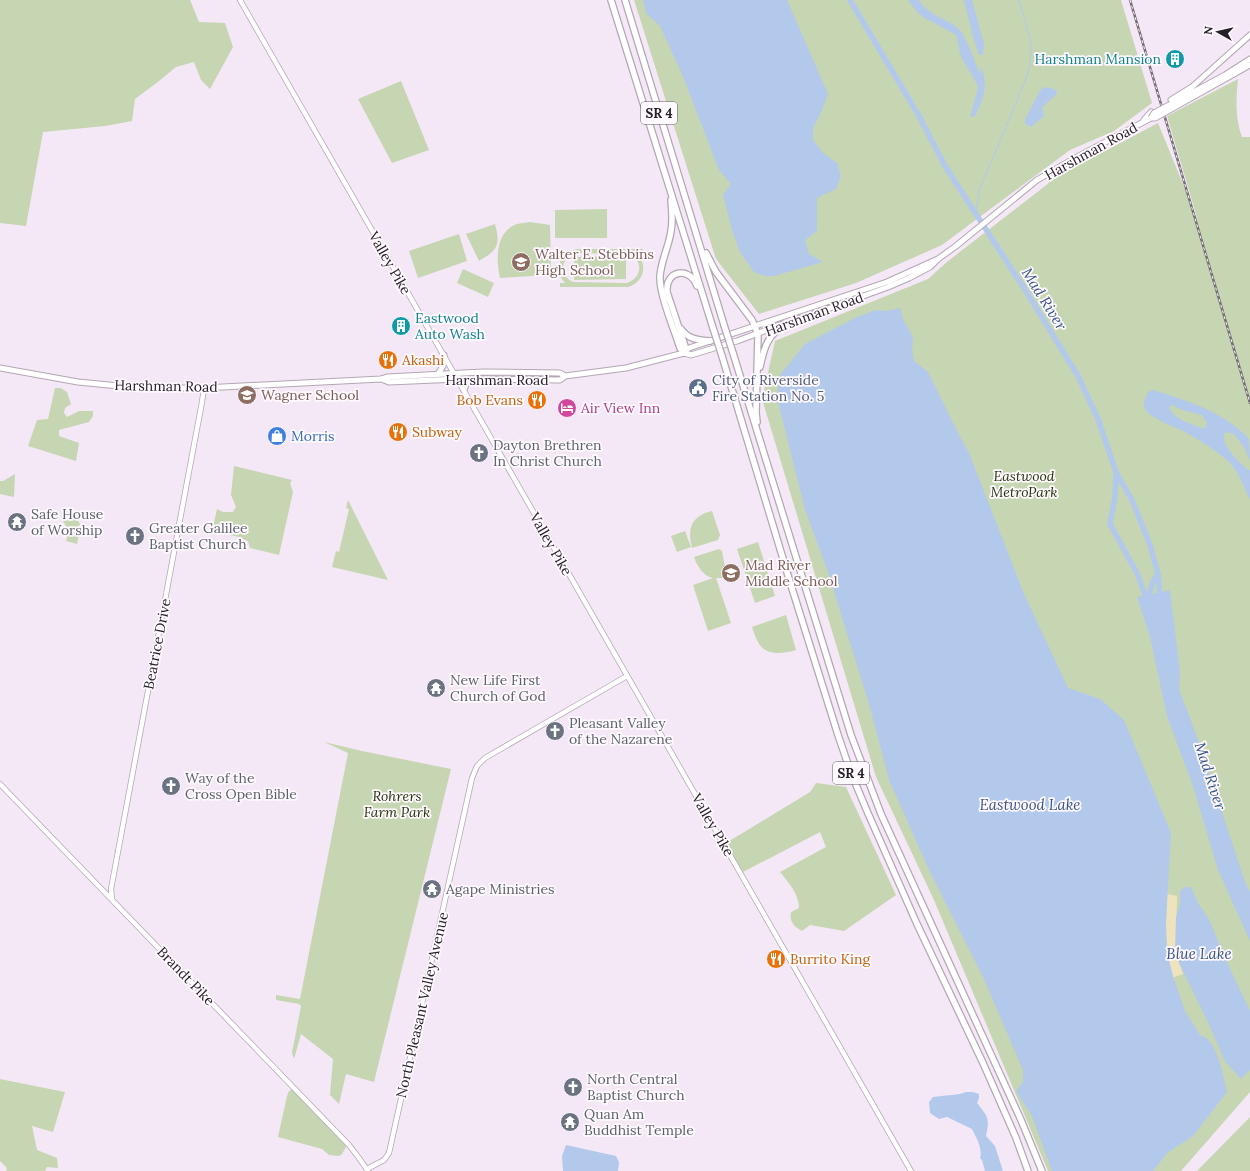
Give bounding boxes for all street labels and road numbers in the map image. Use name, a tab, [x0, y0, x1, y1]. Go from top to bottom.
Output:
road number: SR 4	[641, 102, 677, 124]
street label: Harshman Road	[1041, 118, 1141, 184]
street label: Valley Pike	[364, 227, 415, 298]
street label: Harshman Road	[762, 288, 866, 340]
street label: Harshman Road	[445, 371, 549, 389]
street label: Harshman Road	[114, 376, 218, 396]
street label: Valley Pike	[525, 508, 576, 579]
street label: Beatrice Drive	[139, 597, 175, 691]
road number: SR 4	[833, 762, 869, 784]
street label: Valley Pike	[687, 789, 738, 860]
street label: North Pleasant Valley Avenue	[392, 910, 452, 1100]
street label: Brandt Pike	[153, 943, 219, 1010]

